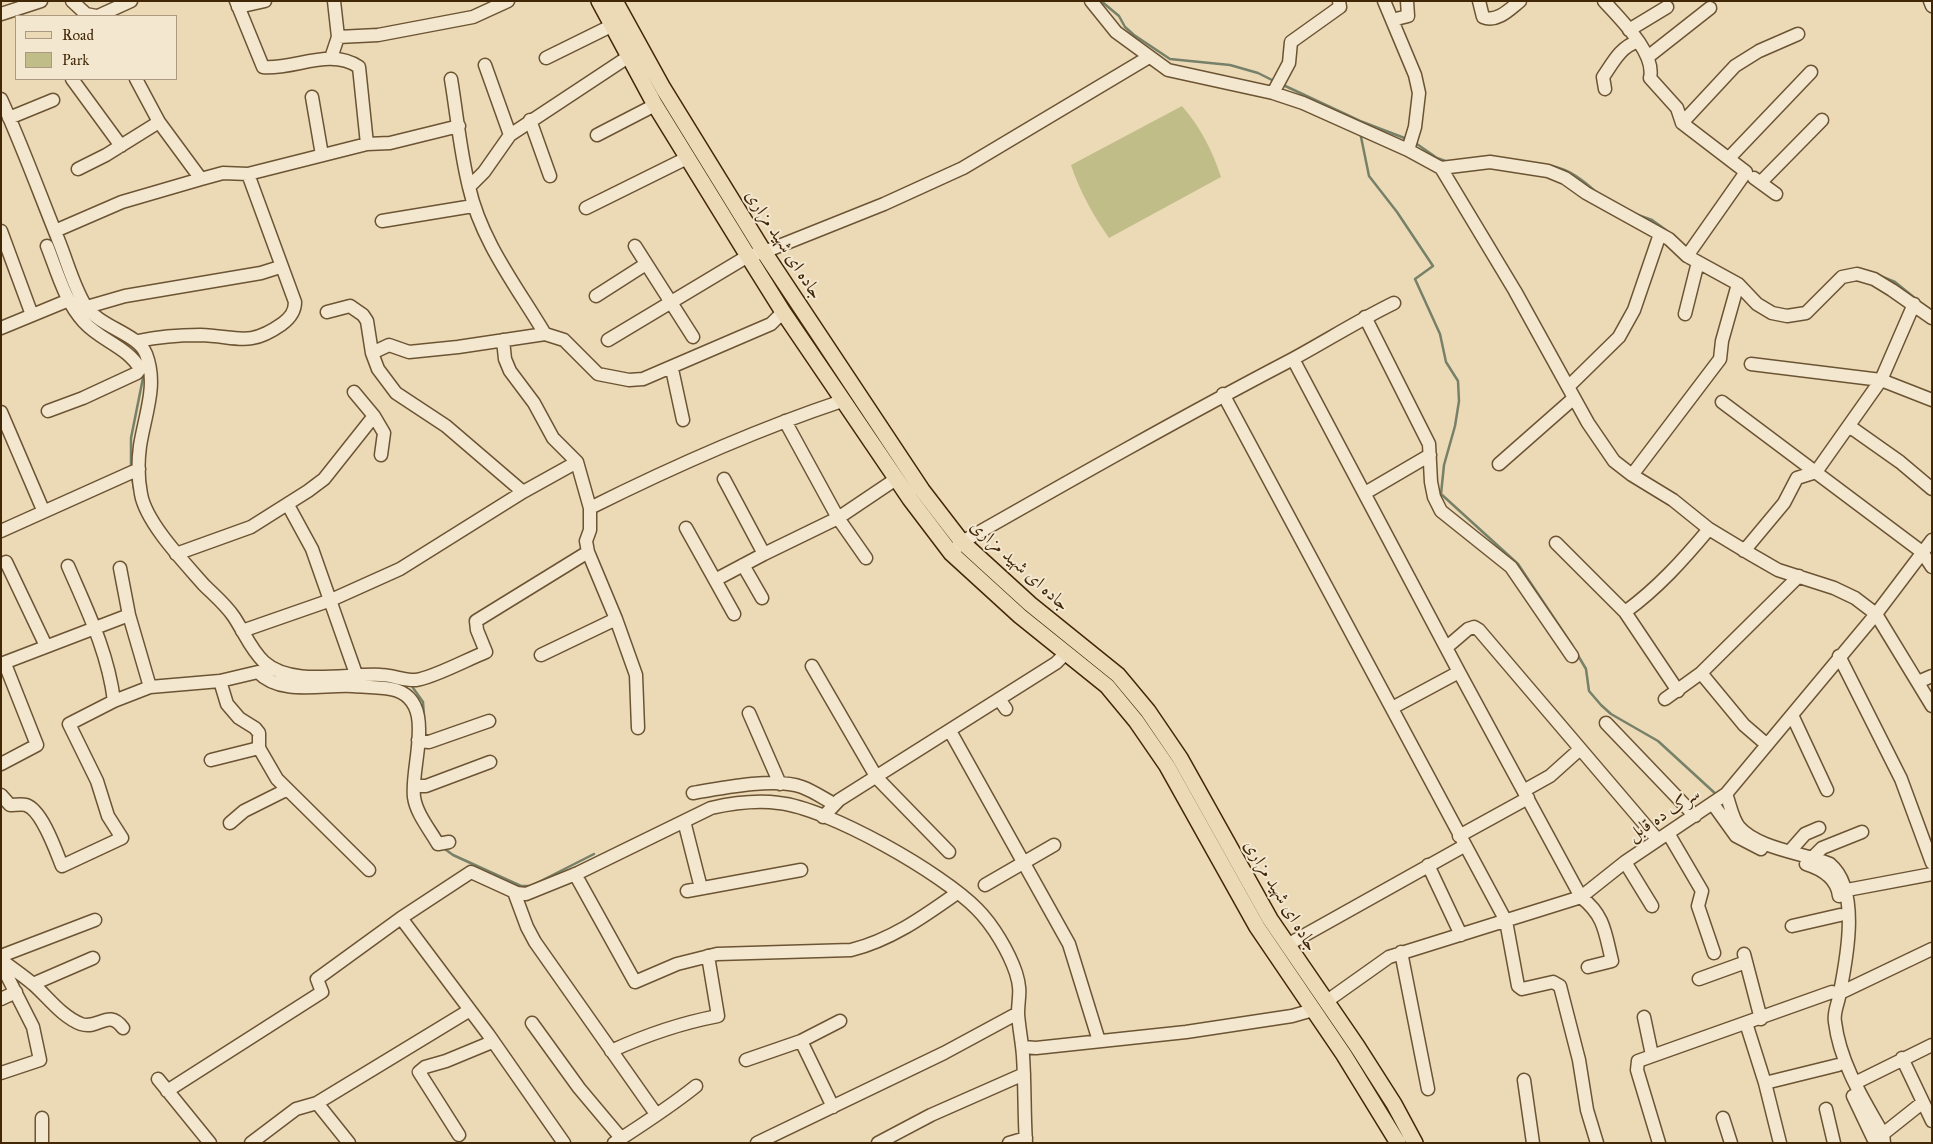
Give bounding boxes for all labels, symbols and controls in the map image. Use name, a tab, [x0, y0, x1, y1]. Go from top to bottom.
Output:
legend	[15, 15, 178, 80]
text: Road	[62, 26, 94, 44]
text: Park	[62, 51, 89, 69]
street label: جاده ای شهید مزاری	[740, 186, 826, 304]
street label: جاده ای شهید مزاری	[965, 516, 1073, 616]
street label: سرک ده قابل	[1624, 784, 1704, 846]
street label: جاده ای شهید مزاری	[1238, 836, 1322, 956]

